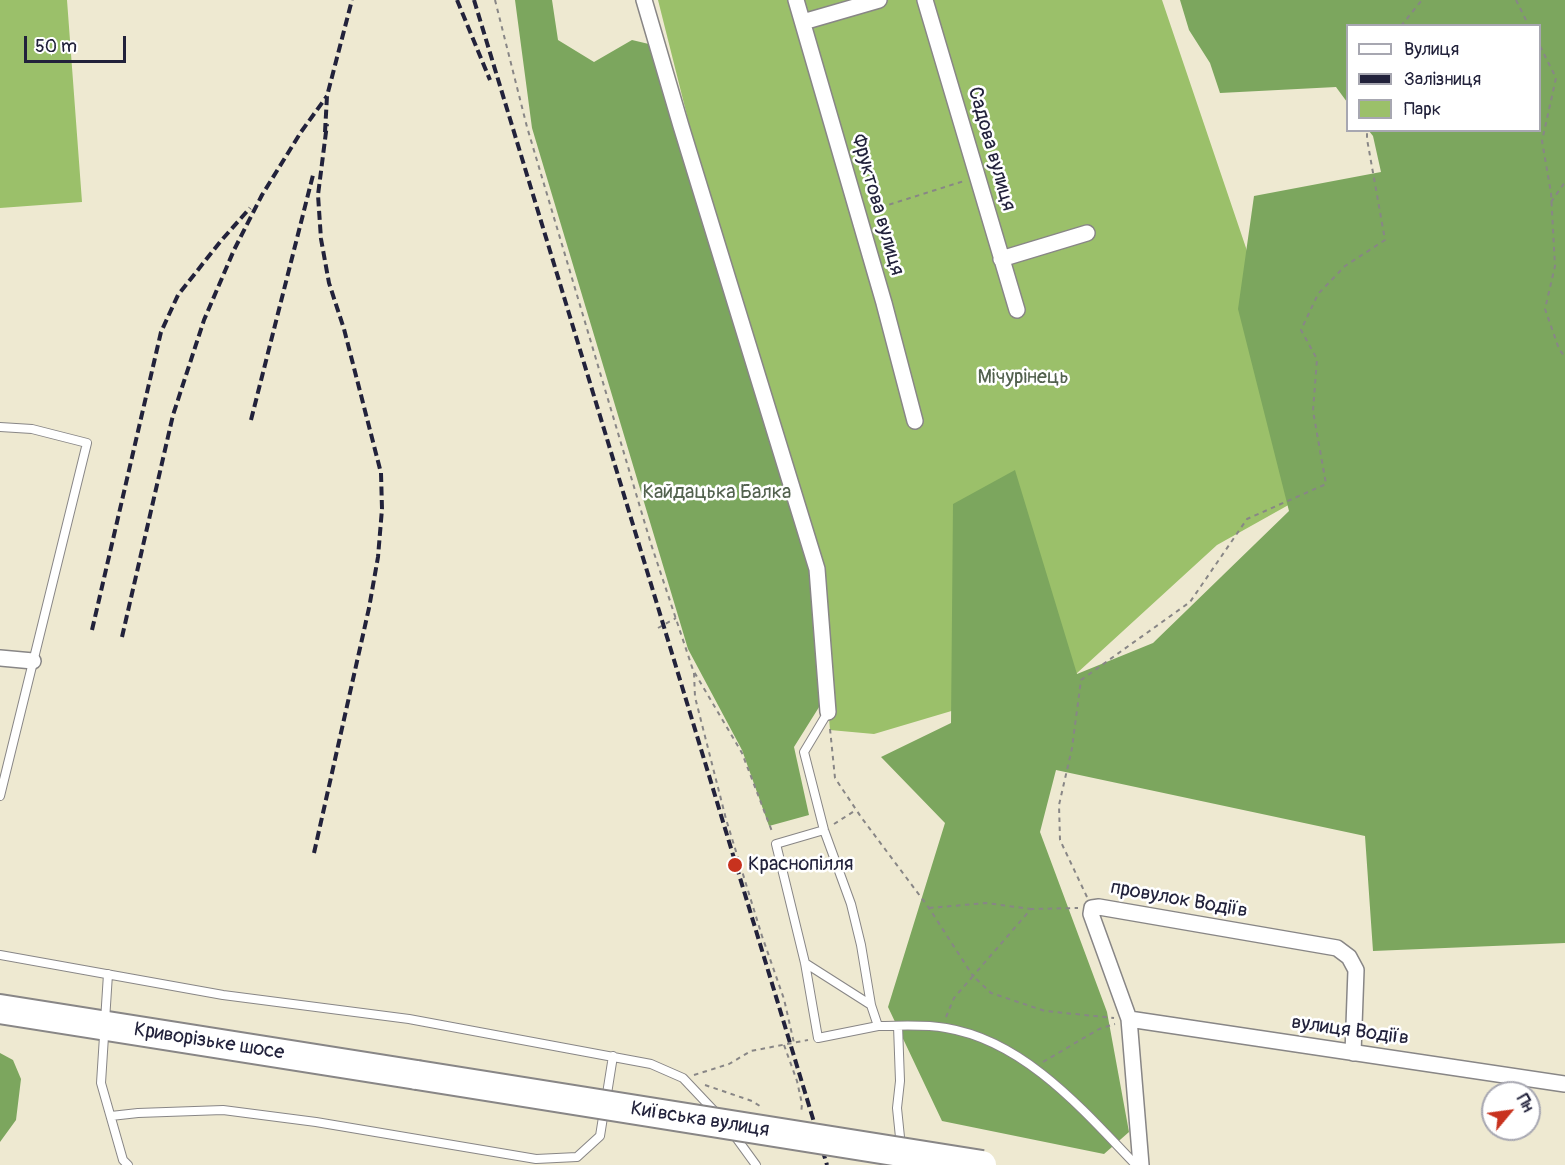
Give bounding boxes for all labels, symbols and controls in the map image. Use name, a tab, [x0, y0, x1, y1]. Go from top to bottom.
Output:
scale bar	[27, 24, 129, 62]
legend	[1346, 24, 1541, 132]
text: 50 m	[35, 35, 77, 58]
text: Вулиця	[1404, 38, 1459, 61]
text: Залізниця	[1404, 68, 1481, 91]
street label: Садова вулиця	[962, 84, 1020, 214]
text: Парк	[1404, 98, 1441, 121]
street label: Фруктова вулиця	[845, 132, 909, 278]
park label: Мічурінець	[977, 366, 1069, 390]
park label: Кайдацька Балка	[643, 481, 791, 505]
place label: Краснопілля	[748, 853, 853, 877]
marker: Краснопілля	[726, 856, 744, 874]
street label: провулок Водіїв	[1109, 876, 1249, 924]
street label: вулиця Водіїв	[1290, 1011, 1410, 1051]
street label: Криворізьке шосе	[132, 1018, 286, 1066]
north arrow	[1481, 1081, 1541, 1141]
text: Пн	[1512, 1091, 1538, 1116]
street label: Київська вулиця	[629, 1097, 771, 1143]

